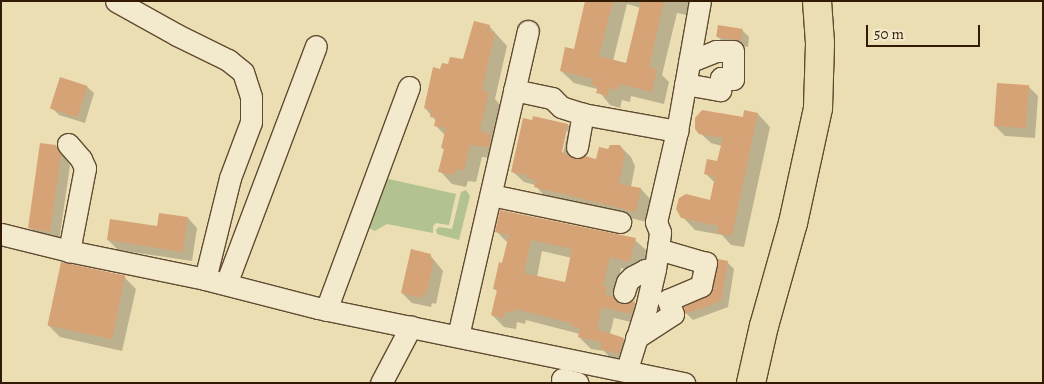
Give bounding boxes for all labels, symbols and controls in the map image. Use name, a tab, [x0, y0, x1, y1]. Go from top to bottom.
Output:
scale bar	[869, 15, 983, 47]
text: 50 m	[874, 24, 904, 44]

